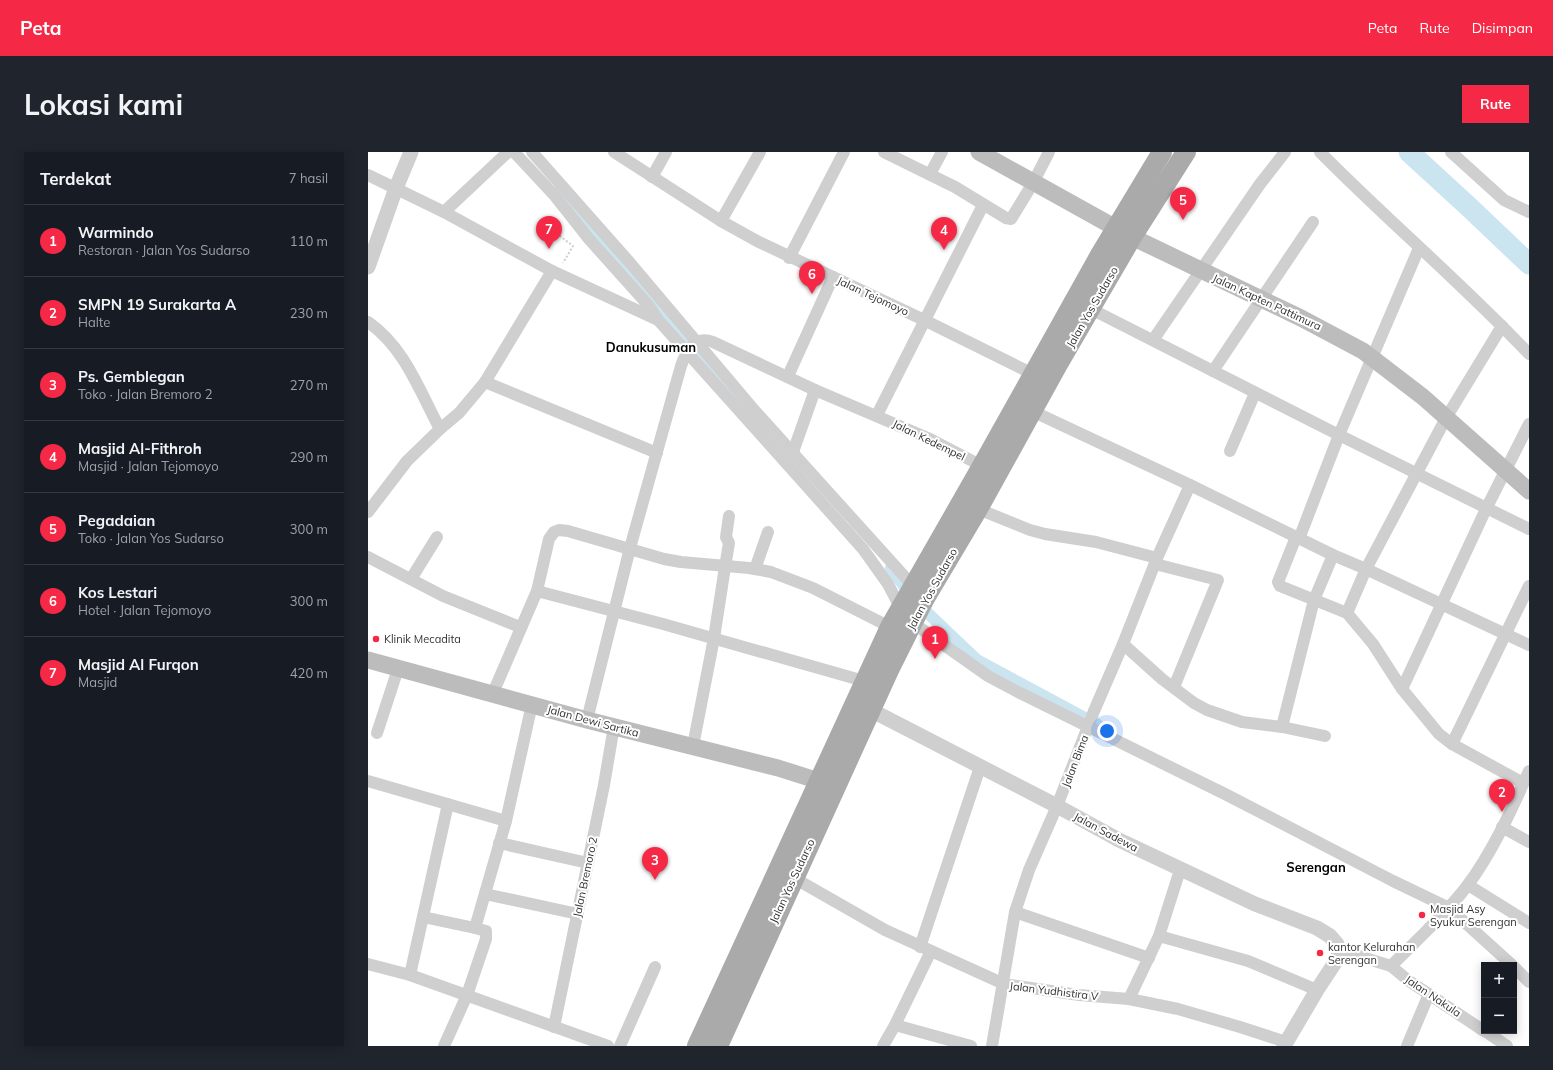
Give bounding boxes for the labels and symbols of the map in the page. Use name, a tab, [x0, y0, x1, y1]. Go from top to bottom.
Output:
pin: 5	[1170, 187, 1196, 220]
pin: 7	[536, 216, 562, 249]
pin: 4	[931, 217, 957, 250]
pin: 6	[799, 261, 825, 294]
street label: Jalan Yos Sudarso	[1063, 264, 1121, 350]
street label: Jalan Kapten Pattimura	[1210, 271, 1324, 333]
street label: Jalan Tejomoyo	[835, 273, 911, 319]
district label: Danukusuman	[606, 339, 696, 355]
street label: Jalan Kedempel	[890, 416, 968, 464]
street label: Jalan Yos Sudarso	[904, 546, 960, 632]
pin: 1	[922, 626, 948, 659]
place label: Klinik Mecadita	[384, 632, 461, 646]
marker: Klinik Mecadita	[371, 634, 381, 644]
street label: Jalan Dewi Sartika	[546, 702, 640, 740]
your location	[1097, 721, 1117, 741]
street label: Jalan Bima	[1059, 733, 1091, 789]
pin: 2	[1489, 779, 1515, 812]
street label: Jalan Sadewa	[1071, 809, 1141, 855]
street label: Jalan Bremoro 2	[570, 835, 600, 918]
street label: Jalan Yos Sudarso	[766, 837, 818, 925]
pin: 3	[642, 847, 668, 880]
district label: Serengan	[1286, 859, 1346, 875]
place label: Masjid Asy Syukur Serengan	[1430, 902, 1517, 929]
marker: Masjid Asy Syukur Serengan	[1417, 910, 1427, 920]
place label: kantor Kelurahan Serengan	[1328, 940, 1415, 967]
marker: kantor Kelurahan Serengan	[1315, 948, 1325, 958]
street label: Jalan Nakula	[1402, 972, 1464, 1020]
street label: Jalan Yudhistira V	[1009, 979, 1100, 1003]

